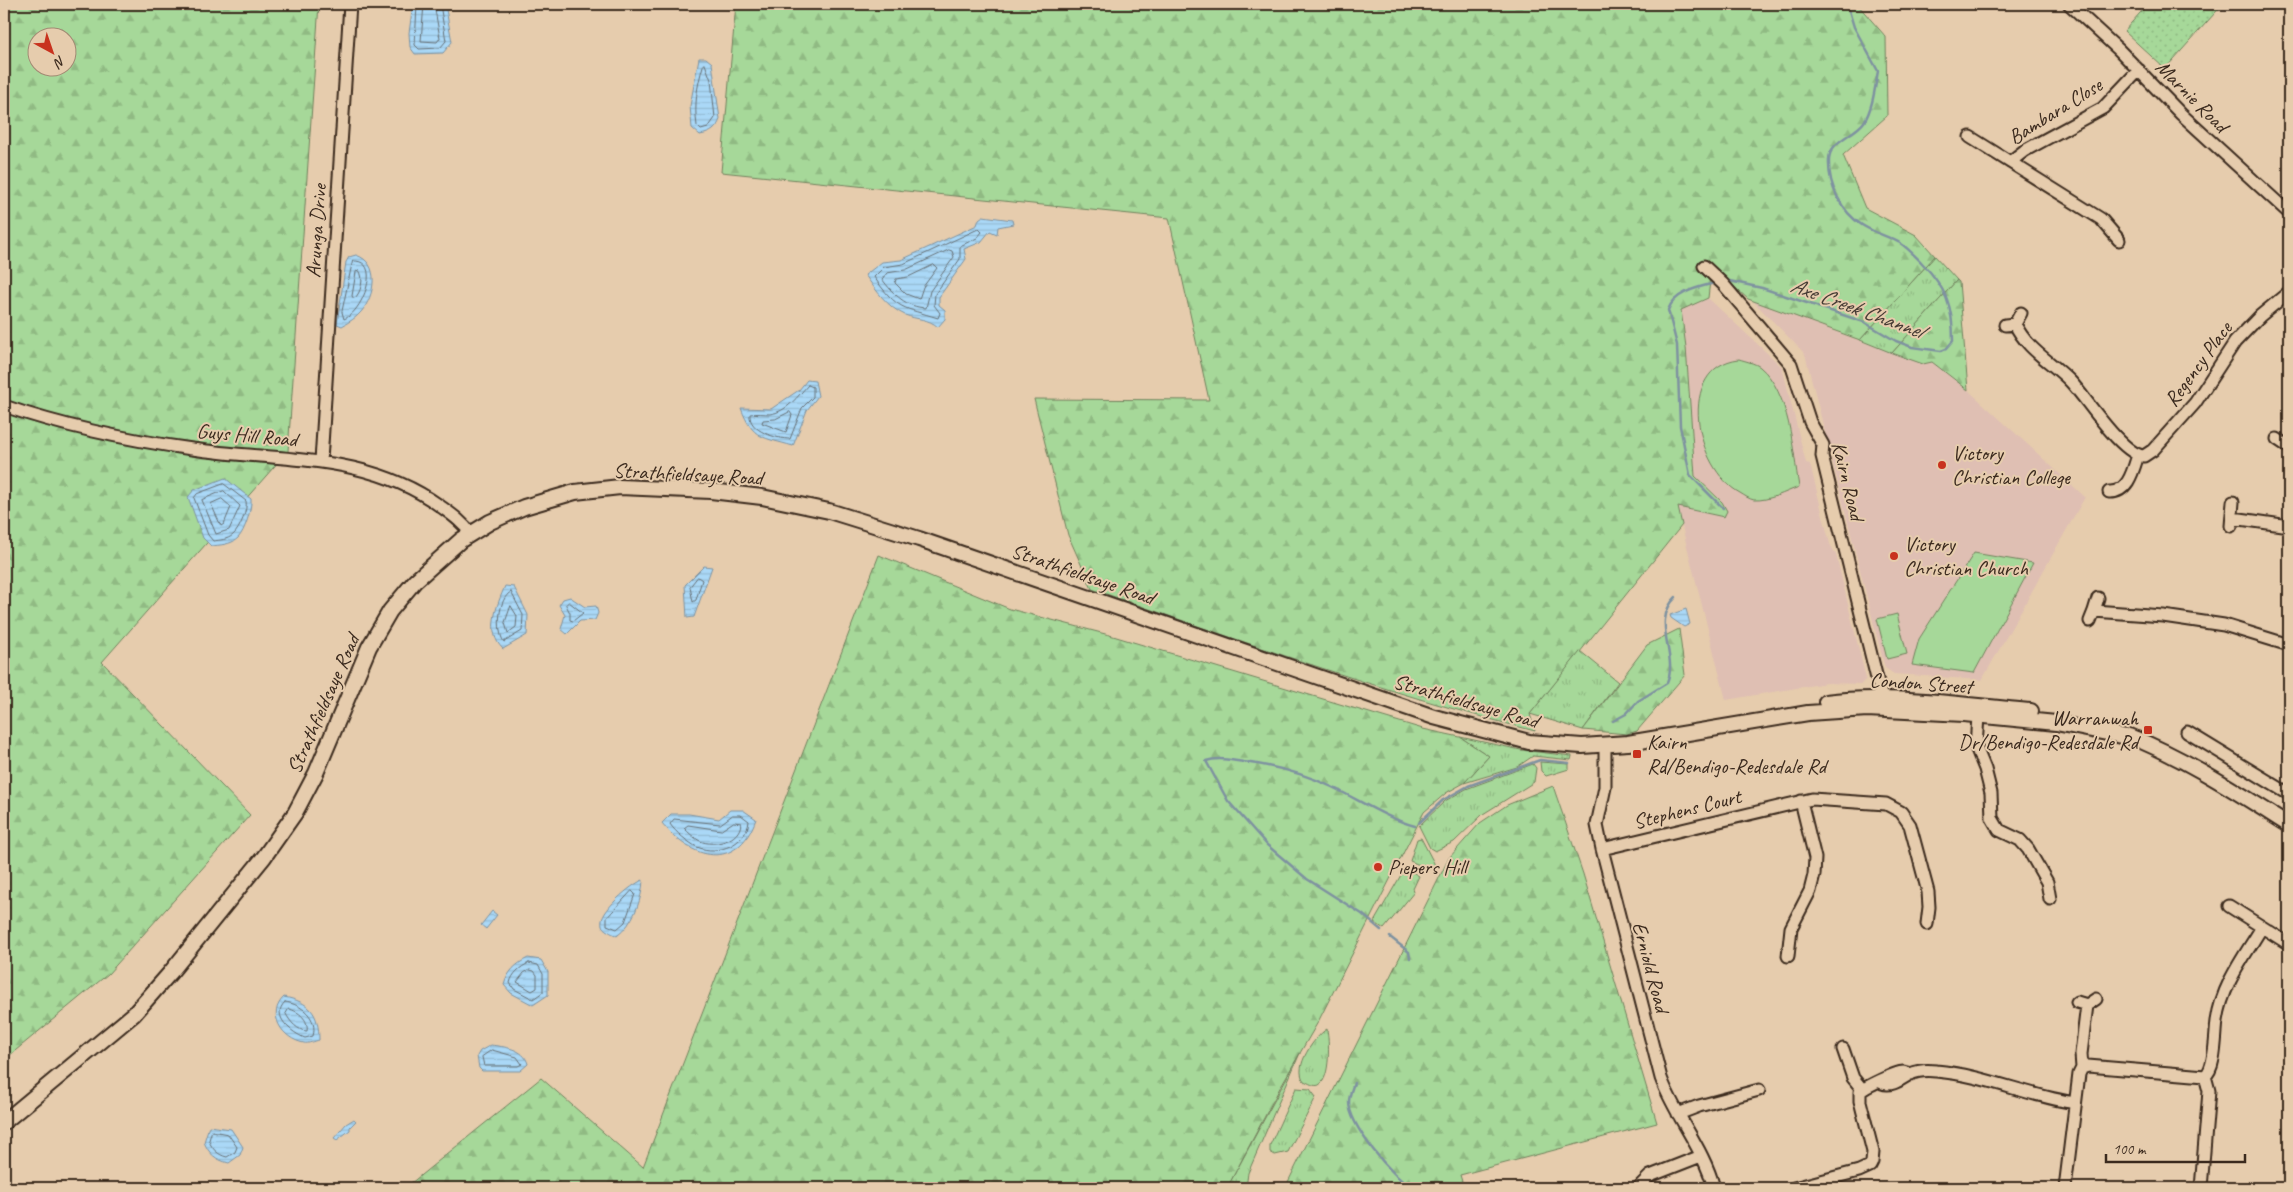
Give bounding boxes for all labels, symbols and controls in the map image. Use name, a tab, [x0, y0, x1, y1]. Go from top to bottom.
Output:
north arrow	[28, 28, 78, 78]
text: N	[49, 52, 69, 72]
street label: Marnie Road	[2150, 54, 2236, 140]
street label: Bambara Close	[2003, 71, 2108, 150]
street label: Arunga Drive	[300, 181, 332, 279]
water label: Axe Creek Channel	[1787, 271, 1933, 347]
street label: Regency Place	[2158, 315, 2238, 412]
street label: Guys Hill Road	[196, 418, 302, 453]
street label: Kairn Road	[1826, 439, 1871, 526]
place label: Victory Christian College	[1952, 440, 2071, 490]
street label: Strathfieldsaye Road	[613, 457, 766, 491]
marker: Victory Christian College	[1936, 459, 1948, 471]
place label: Victory Christian Church	[1904, 531, 2028, 581]
street label: Strathfieldsaye Road	[1008, 537, 1160, 612]
marker: Victory Christian Church	[1888, 550, 1900, 562]
street label: Strathfieldsaye Road	[281, 628, 366, 778]
street label: Condon Street	[1869, 666, 1976, 700]
street label: Strathfieldsaye Road	[1391, 668, 1544, 735]
place label: Warranwah Dr/Bendigo-Redesdale Rd	[1958, 705, 2142, 755]
marker: Warranwah Dr/Bendigo-Redesdale Rd	[2142, 724, 2154, 736]
place label: Kairn Rd/Bendigo-Redesdale Rd	[1647, 729, 1830, 779]
marker: Kairn Rd/Bendigo-Redesdale Rd	[1631, 748, 1643, 760]
street label: Stephens Court	[1630, 783, 1745, 835]
place label: Piepers Hill	[1388, 854, 1470, 880]
marker: Piepers Hill	[1372, 861, 1384, 873]
street label: Erniold Road	[1627, 919, 1676, 1019]
scale bar	[2106, 1132, 2244, 1164]
text: 100 m	[2113, 1140, 2147, 1159]

